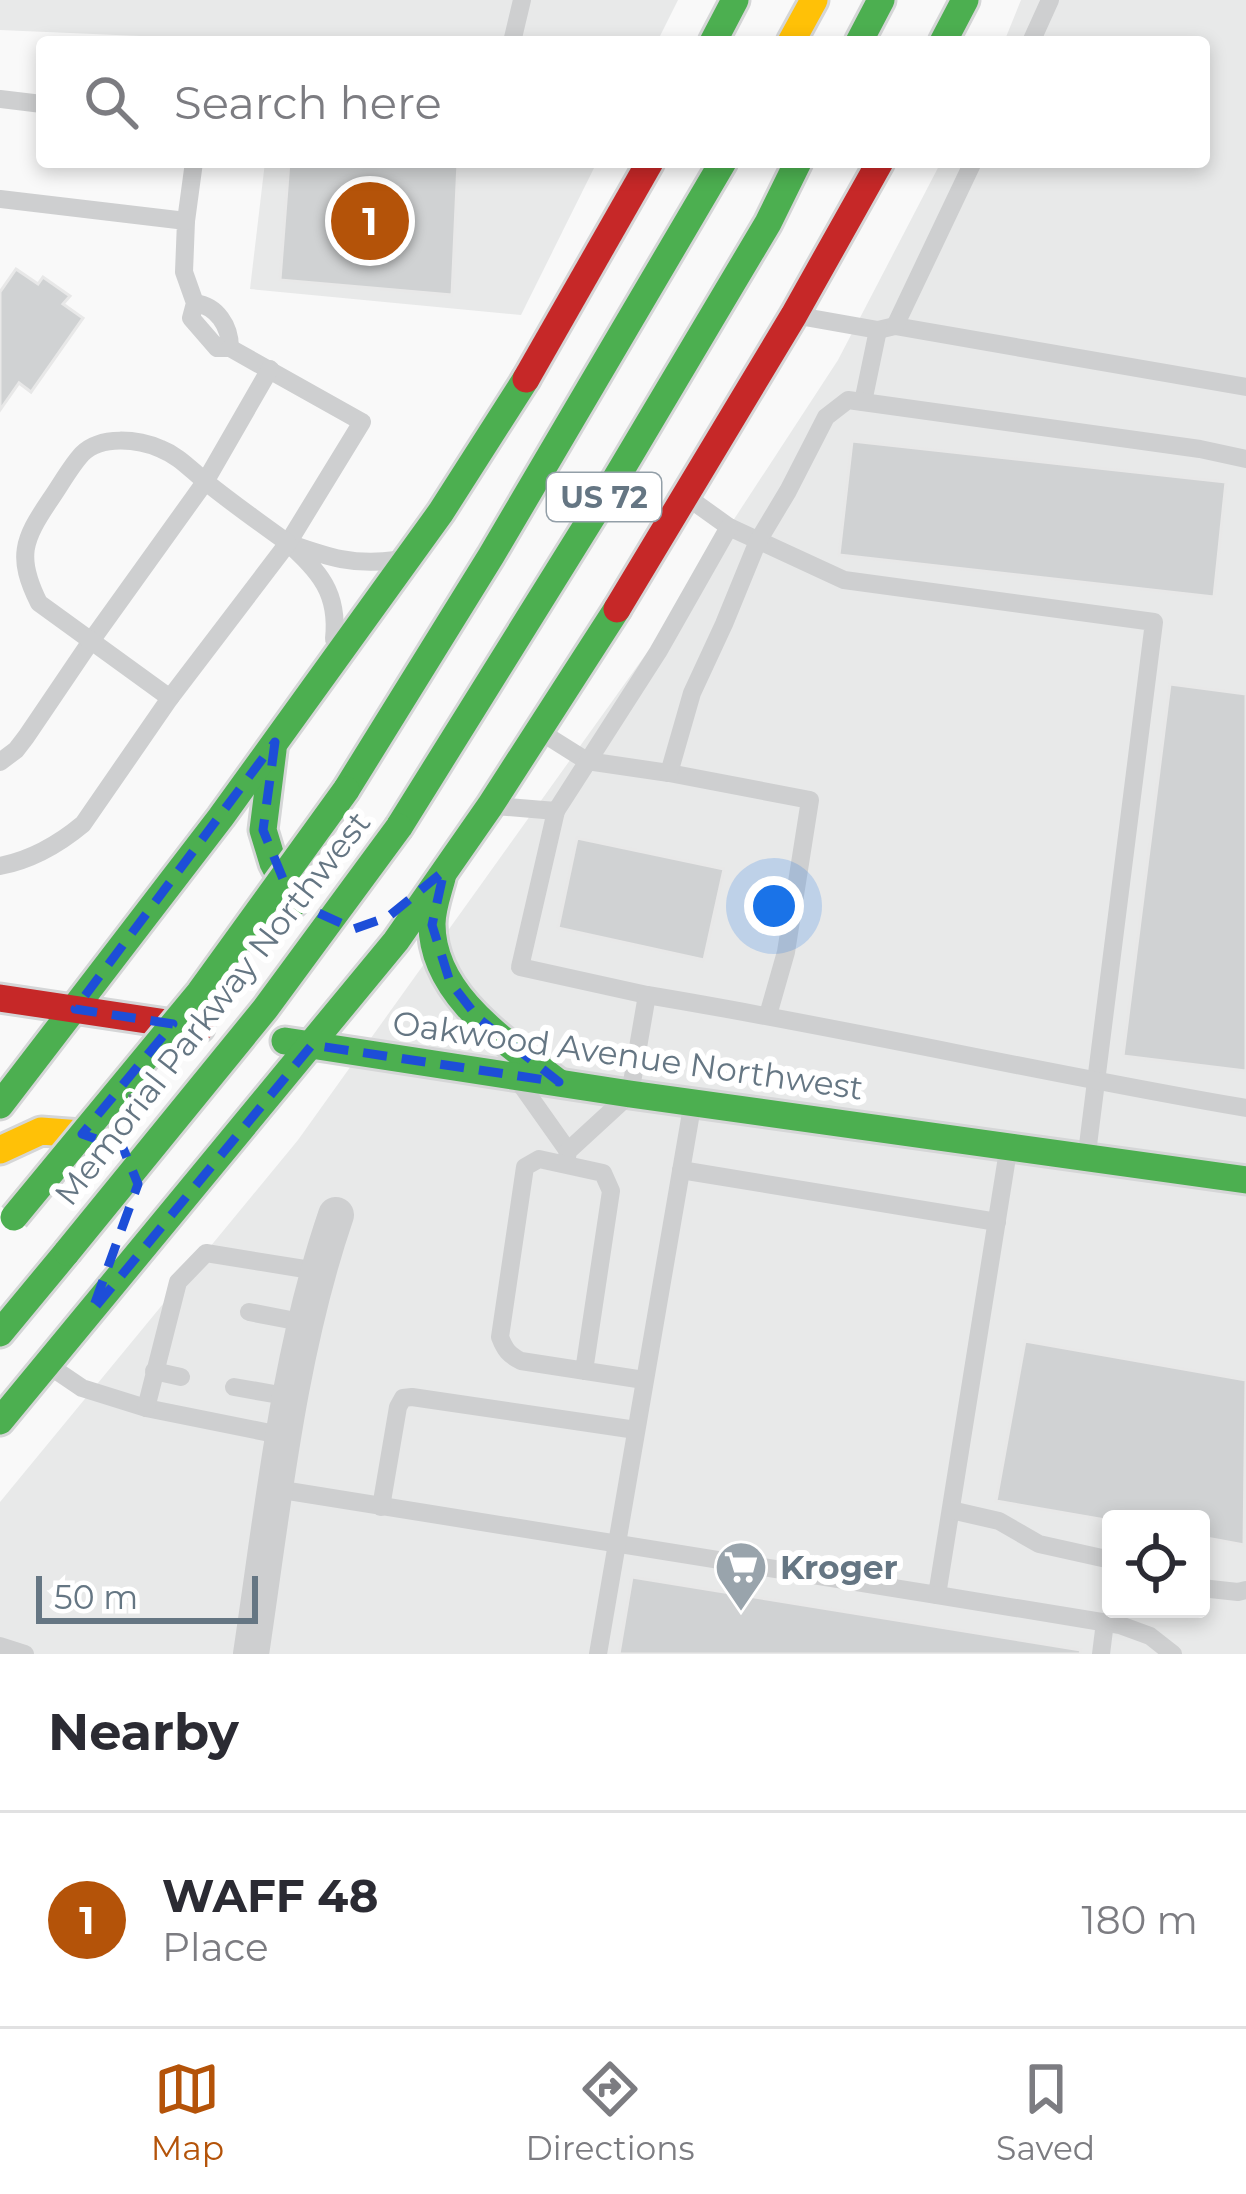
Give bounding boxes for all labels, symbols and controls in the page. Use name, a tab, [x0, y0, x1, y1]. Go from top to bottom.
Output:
search box	[36, 36, 1210, 168]
icon: search	[78, 69, 144, 135]
text: Search here	[174, 75, 442, 130]
pin: 1	[331, 176, 409, 266]
road number: US 72	[547, 473, 661, 521]
street label: Memorial Parkway Northwest	[46, 803, 378, 1213]
your location	[744, 876, 804, 936]
street label: Oakwood Avenue Northwest	[390, 1002, 866, 1108]
map controls	[1102, 1510, 1210, 1618]
button: locate	[1102, 1510, 1210, 1618]
supermarket icon: Kroger	[713, 1539, 769, 1613]
place label: Kroger	[780, 1547, 898, 1587]
scale bar	[36, 1570, 258, 1623]
text: 50 m	[54, 1577, 138, 1617]
text: Nearby	[48, 1701, 239, 1763]
text: WAFF 48	[162, 1868, 379, 1923]
text: 1	[79, 1896, 95, 1944]
text: 180 m	[1082, 1896, 1198, 1944]
text: Place	[162, 1923, 269, 1971]
tab: Map	[151, 2056, 224, 2168]
tab: Directions	[526, 2056, 695, 2168]
tab: Saved	[996, 2056, 1095, 2168]

